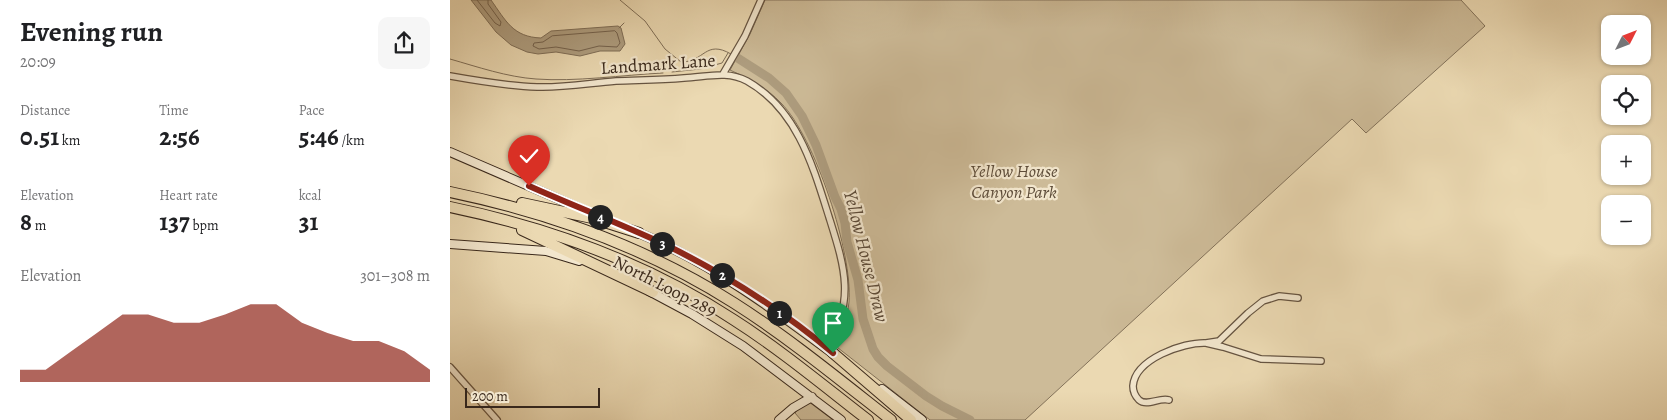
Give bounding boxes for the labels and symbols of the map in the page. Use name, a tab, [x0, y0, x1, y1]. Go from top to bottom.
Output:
north arrow	[1601, 15, 1651, 65]
street label: Landmark Lane	[600, 48, 716, 80]
pin	[508, 135, 550, 186]
park label: Yellow House Canyon Park	[971, 159, 1058, 204]
water label: Yellow House Draw	[837, 187, 895, 325]
pin: 4	[588, 204, 612, 230]
pin: 3	[650, 232, 674, 256]
street label: North Loop 289	[609, 250, 721, 322]
pin: 2	[710, 262, 734, 288]
pin: 1	[766, 300, 792, 326]
pin	[812, 302, 854, 353]
scale bar	[465, 385, 600, 408]

